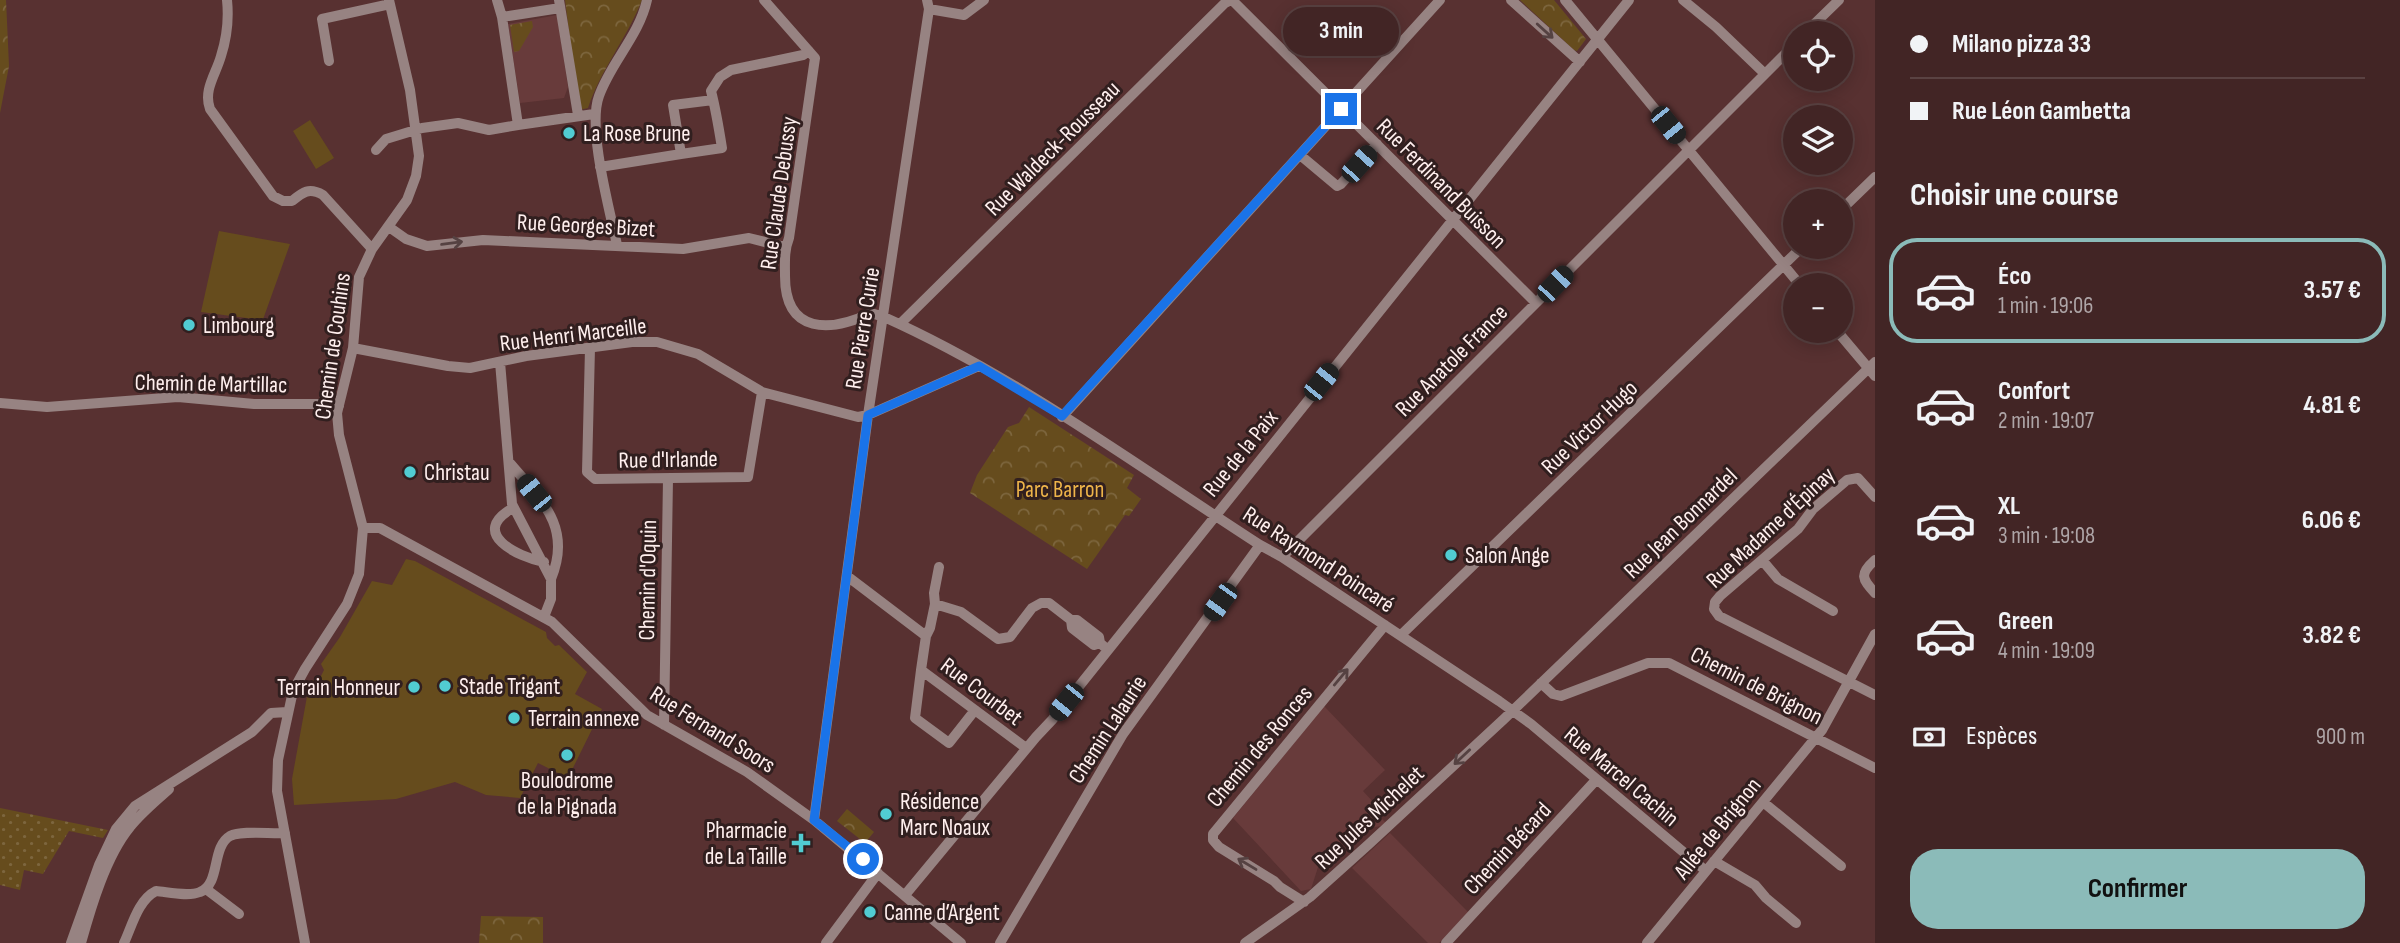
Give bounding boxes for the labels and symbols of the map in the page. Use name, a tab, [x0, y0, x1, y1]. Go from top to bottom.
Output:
callout: 3 min	[1283, 7, 1399, 56]
one-way arrow	[1536, 23, 1554, 39]
street label: Rue Waldeck-Rousseau	[979, 75, 1126, 222]
route end	[1325, 93, 1357, 125]
car	[1647, 102, 1690, 148]
street label: Rue Ferdinand Buisson	[1370, 113, 1512, 255]
street label: Rue Claude Debussy	[754, 115, 804, 272]
place label: La Rose Brune	[583, 120, 691, 148]
marker: La Rose Brune	[561, 125, 577, 141]
car	[1338, 141, 1381, 187]
street label: Rue Georges Bizet	[516, 208, 656, 244]
one-way arrow	[440, 237, 463, 250]
car	[1533, 262, 1578, 306]
street label: Rue Pierre Curie	[840, 265, 886, 391]
street label: Chemin de Couhins	[309, 271, 357, 421]
street label: Rue Anatole France	[1390, 299, 1514, 423]
place label: Limbourg	[203, 312, 274, 340]
street label: Rue Henri Marceille	[498, 312, 648, 358]
marker: Limbourg	[181, 317, 197, 333]
car	[1300, 359, 1343, 405]
street label: Chemin de Martillac	[134, 369, 288, 399]
street label: Rue Victor Hugo	[1536, 375, 1644, 481]
street label: Rue de la Paix	[1197, 404, 1284, 503]
street label: Rue d'Irlande	[618, 445, 718, 475]
place label: Christau	[424, 459, 490, 487]
street label: Rue Madame d'Épinay	[1701, 461, 1841, 594]
street label: Rue Jean Bonnardel	[1618, 463, 1743, 585]
marker: Christau	[402, 464, 418, 480]
car	[513, 470, 556, 516]
park label: Parc Barron	[1016, 476, 1104, 504]
street label: Rue Raymond Poincaré	[1237, 500, 1399, 619]
street label: Chemin d'Oquin	[633, 519, 663, 641]
place label: Salon Ange	[1465, 542, 1549, 570]
marker: Salon Ange	[1443, 547, 1459, 563]
car	[1200, 579, 1241, 625]
street label: Chemin de Brignon	[1686, 641, 1827, 731]
street label: Rue Courbet	[935, 652, 1028, 732]
one-way arrow	[1333, 669, 1349, 687]
street label: Chemin Lalaurie	[1063, 670, 1153, 789]
place label: Stade Trigant	[459, 673, 560, 701]
place label: Terrain Honneur	[277, 674, 400, 702]
marker: Stade Trigant	[437, 678, 453, 694]
marker: Terrain Honneur	[406, 679, 422, 695]
car	[1045, 679, 1088, 725]
street label: Rue Fernand Soors	[645, 680, 780, 780]
street label: Chemin des Ronces	[1201, 680, 1319, 813]
place label: Terrain annexe	[528, 705, 640, 733]
marker: Terrain annexe	[506, 710, 522, 726]
street label: Rue Marcel Cachin	[1558, 721, 1684, 833]
marker: Boulodrome de la Pignada	[559, 747, 575, 763]
one-way arrow	[1454, 749, 1471, 766]
street label: Rue Jules Michelet	[1309, 760, 1430, 876]
place label: Boulodrome de la Pignada	[517, 767, 617, 821]
street label: Allée de Brignon	[1668, 772, 1767, 886]
place label: Résidence Marc Noaux	[900, 788, 990, 842]
street label: Chemin Bécard	[1458, 797, 1557, 901]
marker: Résidence Marc Noaux	[878, 806, 894, 822]
place label: Pharmacie de La Taille	[705, 817, 787, 871]
marker: Pharmacie de La Taille	[793, 835, 809, 851]
route start	[847, 843, 879, 875]
one-way arrow	[1238, 857, 1258, 871]
place label: Canne d’Argent	[884, 899, 1000, 927]
marker: Canne d’Argent	[862, 904, 878, 920]

